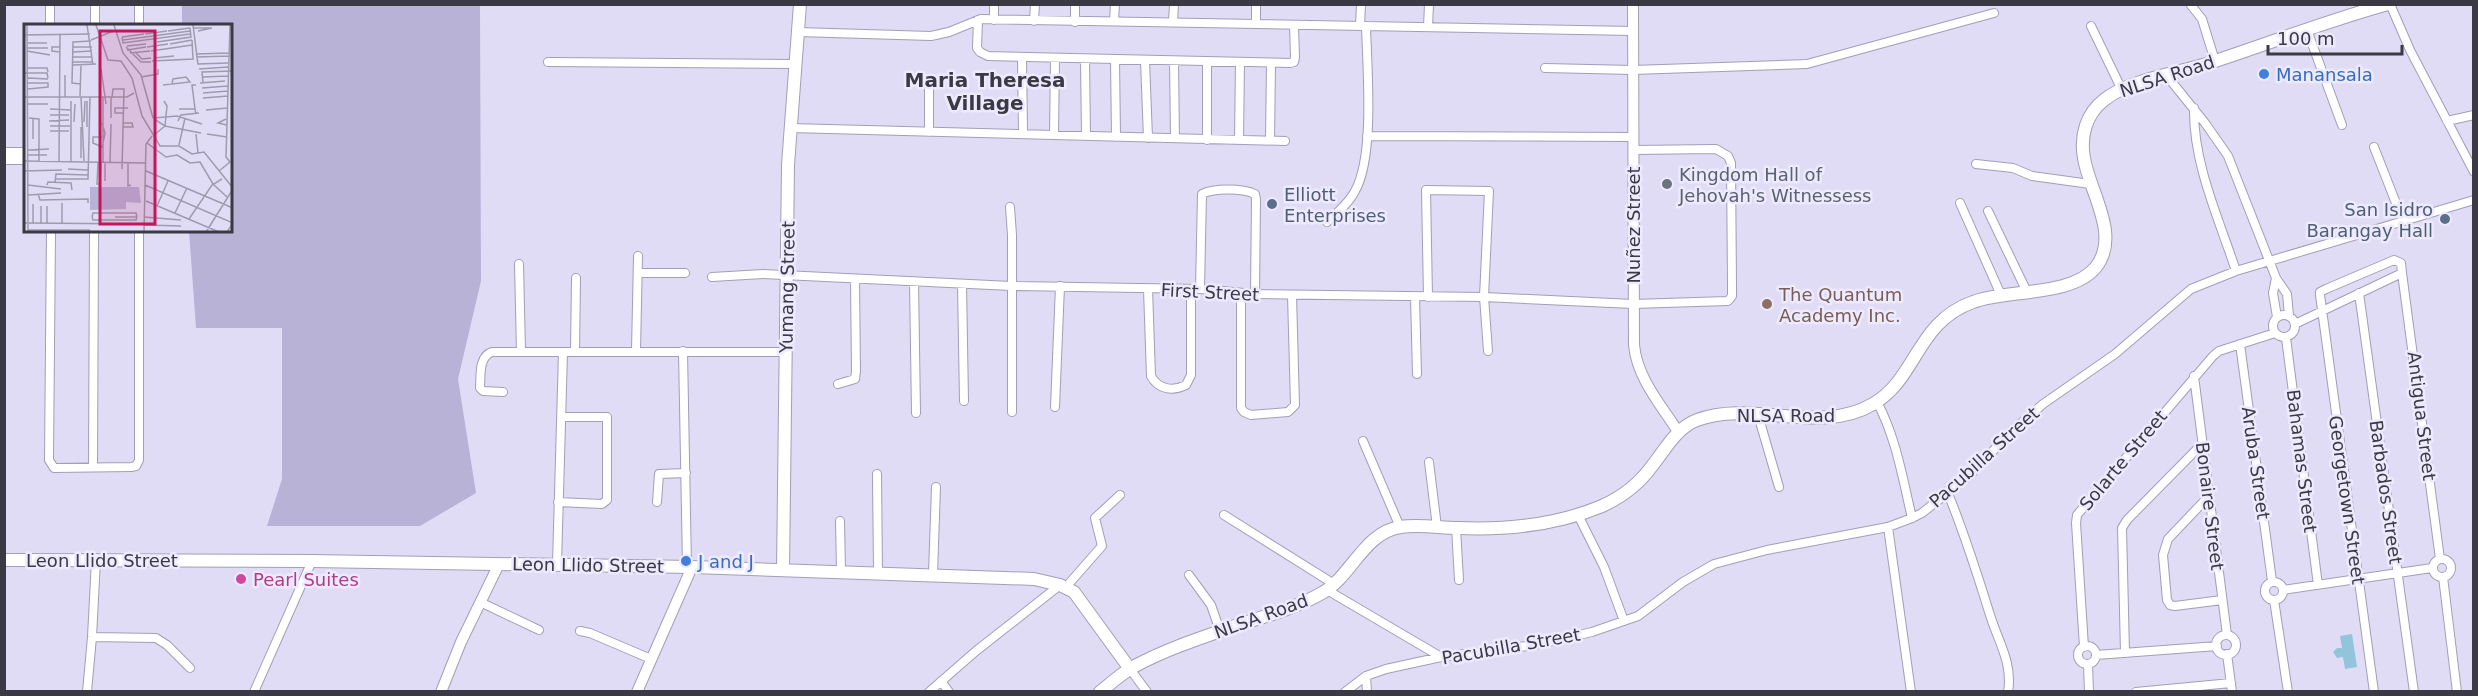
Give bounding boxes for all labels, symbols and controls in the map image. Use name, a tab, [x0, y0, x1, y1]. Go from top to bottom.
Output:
scale bar	[2268, 18, 2402, 56]
inset map	[24, 24, 232, 232]
text: 100 m	[2277, 28, 2335, 49]
street label: NLSA Road	[2117, 51, 2217, 101]
place label: Manansala	[2276, 64, 2373, 85]
marker: Manansala	[2257, 67, 2271, 81]
district label: Maria Theresa Village	[905, 68, 1065, 115]
place label: Kingdom Hall of Jehovah's Witnessess	[1678, 164, 1871, 206]
street label: Nuñez Street	[1623, 166, 1644, 284]
marker: Kingdom Hall of Jehovah's Witnessess	[1660, 177, 1674, 191]
place label: Elliott Enterprises	[1284, 184, 1386, 226]
marker: Elliott Enterprises	[1265, 197, 1279, 211]
place label: San Isidro Barangay Hall	[2306, 199, 2433, 241]
marker: San Isidro Barangay Hall	[2438, 212, 2452, 226]
street label: Yumang Street	[775, 221, 799, 354]
street label: First Street	[1160, 279, 1260, 305]
place label: The Quantum Academy Inc.	[1778, 284, 1902, 326]
marker: The Quantum Academy Inc.	[1760, 297, 1774, 311]
street label: Antigua Street	[2404, 350, 2440, 482]
street label: Bahamas Street	[2283, 388, 2321, 534]
street label: Pacubilla Street	[1925, 402, 2043, 512]
street label: NLSA Road	[1737, 405, 1835, 426]
street label: Aruba Street	[2238, 405, 2274, 521]
street label: Solarte Street	[2075, 406, 2171, 514]
street label: Georgetown Street	[2325, 414, 2369, 586]
street label: Barbados Street	[2365, 419, 2407, 565]
street label: Bonaire Street	[2192, 441, 2228, 571]
street label: Leon Llido Street	[26, 550, 178, 571]
place label: J and J	[697, 551, 754, 572]
street label: Leon Llido Street	[512, 553, 664, 577]
marker: J and J	[679, 554, 693, 568]
place label: Pearl Suites	[253, 569, 359, 590]
marker: Pearl Suites	[234, 572, 248, 586]
street label: NLSA Road	[1211, 589, 1311, 643]
street label: Pacubilla Street	[1440, 623, 1582, 669]

